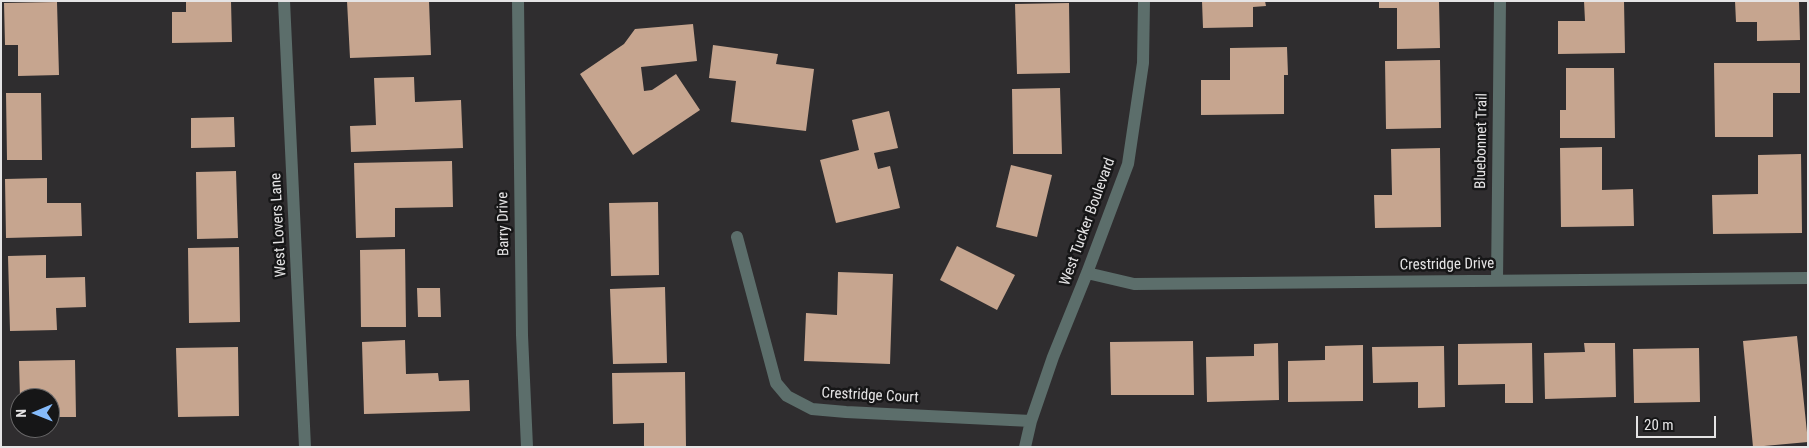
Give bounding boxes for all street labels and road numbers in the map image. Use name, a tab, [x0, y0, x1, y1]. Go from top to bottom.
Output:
street label: Bluebonnet Trail	[1472, 93, 1492, 189]
street label: West Tucker Boulevard	[1057, 156, 1119, 288]
street label: West Lovers Lane	[267, 172, 291, 278]
street label: Barry Drive	[494, 192, 514, 256]
street label: Crestridge Drive	[1400, 255, 1494, 275]
street label: Crestridge Court	[821, 384, 919, 408]

